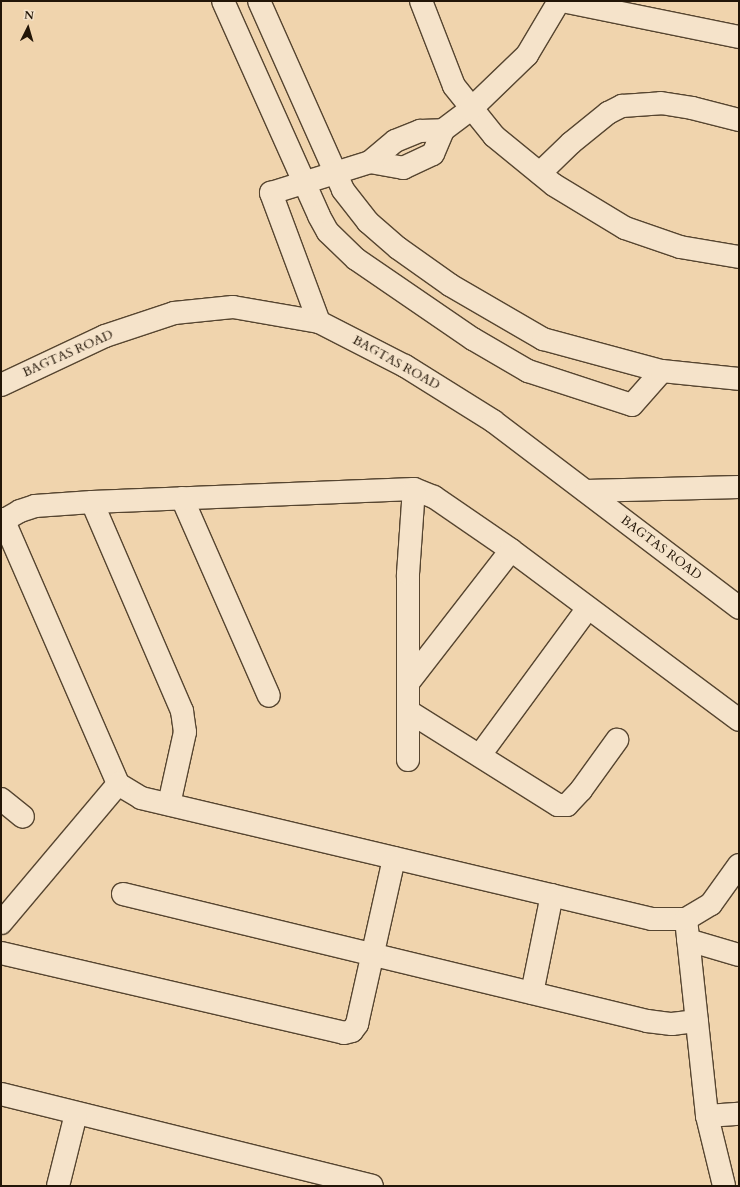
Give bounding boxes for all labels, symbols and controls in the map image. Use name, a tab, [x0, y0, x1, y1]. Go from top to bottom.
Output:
north arrow	[8, 8, 48, 48]
text: N	[24, 8, 34, 23]
street label: BAGTAS ROAD	[20, 327, 116, 381]
street label: BAGTAS ROAD	[350, 333, 442, 393]
street label: BAGTAS ROAD	[617, 513, 705, 583]

